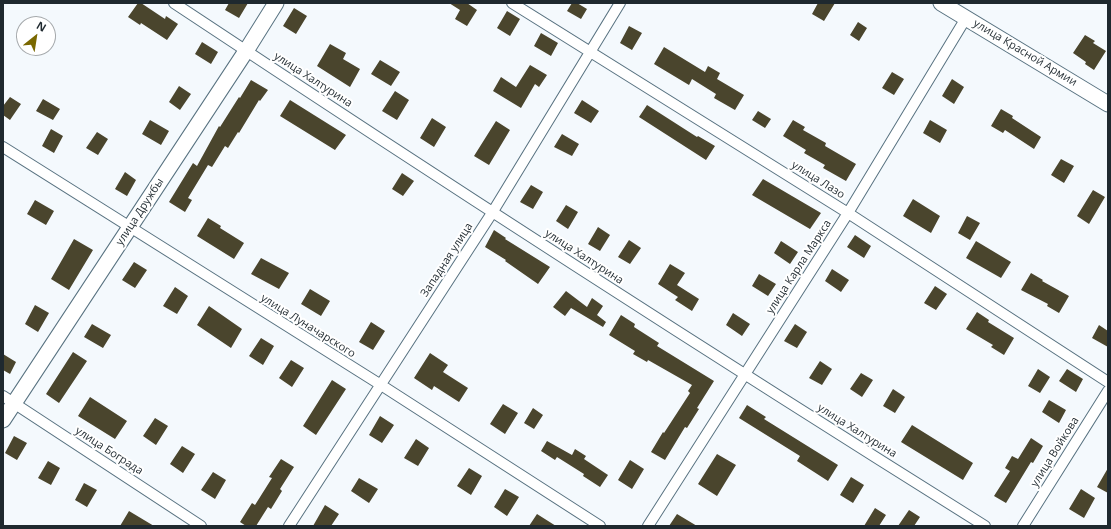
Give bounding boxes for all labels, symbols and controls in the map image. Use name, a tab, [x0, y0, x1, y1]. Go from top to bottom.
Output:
north arrow	[16, 16, 56, 56]
text: N	[34, 17, 49, 35]
street label: улица Красной Армии	[971, 17, 1079, 89]
street label: улица Халтурина	[271, 50, 355, 110]
street label: улица Лазо	[789, 158, 847, 202]
street label: улица Дружбы	[113, 176, 167, 248]
street label: улица Карла Маркса	[764, 218, 834, 316]
street label: Западная улица	[418, 221, 476, 299]
street label: улица Халтурина	[542, 227, 626, 287]
street label: улица Луначарского	[258, 291, 358, 361]
street label: улица Халтурина	[815, 401, 899, 461]
street label: улица Войкова	[1028, 415, 1082, 489]
street label: улица Бограда	[73, 424, 145, 478]

